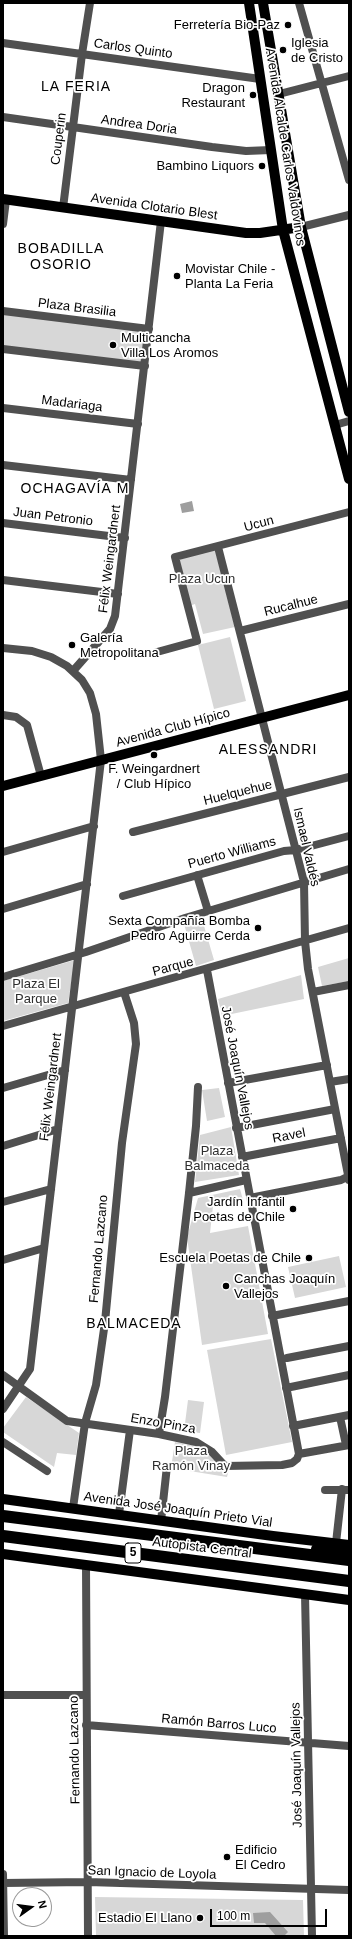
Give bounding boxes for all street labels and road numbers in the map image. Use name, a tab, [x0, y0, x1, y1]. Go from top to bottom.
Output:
street label: Carlos Quinto	[93, 36, 173, 62]
street label: Avenida Alcalde Carlos Valdovinos	[262, 47, 308, 247]
street label: Couperin	[48, 112, 70, 166]
street label: Andrea Doria	[100, 112, 178, 138]
street label: Avenida Clotario Blest	[90, 190, 218, 224]
street label: Plaza Brasilia	[37, 295, 117, 321]
street label: Madariaga	[41, 393, 103, 415]
street label: Juan Petronio	[12, 504, 94, 530]
street label: Félix Weingardnert	[96, 504, 124, 614]
street label: Ucun	[242, 513, 276, 535]
street label: Rucalhue	[262, 592, 320, 620]
street label: Avenida Club Hípico	[114, 705, 232, 751]
street label: Huelquehue	[202, 777, 274, 809]
street label: Ismael Valdés	[289, 806, 323, 888]
street label: Puerto Williams	[186, 834, 278, 872]
street label: Parque	[151, 954, 195, 980]
street label: José Joaquín Vallejos	[217, 1005, 257, 1131]
street label: Félix Weingardnert	[37, 1032, 65, 1142]
street label: Ravel	[271, 1125, 307, 1147]
street label: Fernando Lazcano	[87, 1194, 111, 1304]
street label: Enzo Pinza	[129, 1411, 197, 1437]
street label: Avenida José Joaquín Prieto Vial	[83, 1489, 273, 1531]
street label: Autopista Central	[152, 1534, 252, 1562]
road number: 5	[125, 1543, 141, 1563]
street label: Fernando Lazcano	[66, 1696, 84, 1804]
street label: José Joaquín Vallejos	[288, 1702, 306, 1828]
street label: Ramón Barros Luco	[161, 1711, 277, 1737]
street label: San Ignacio de Loyola	[87, 1863, 217, 1883]

